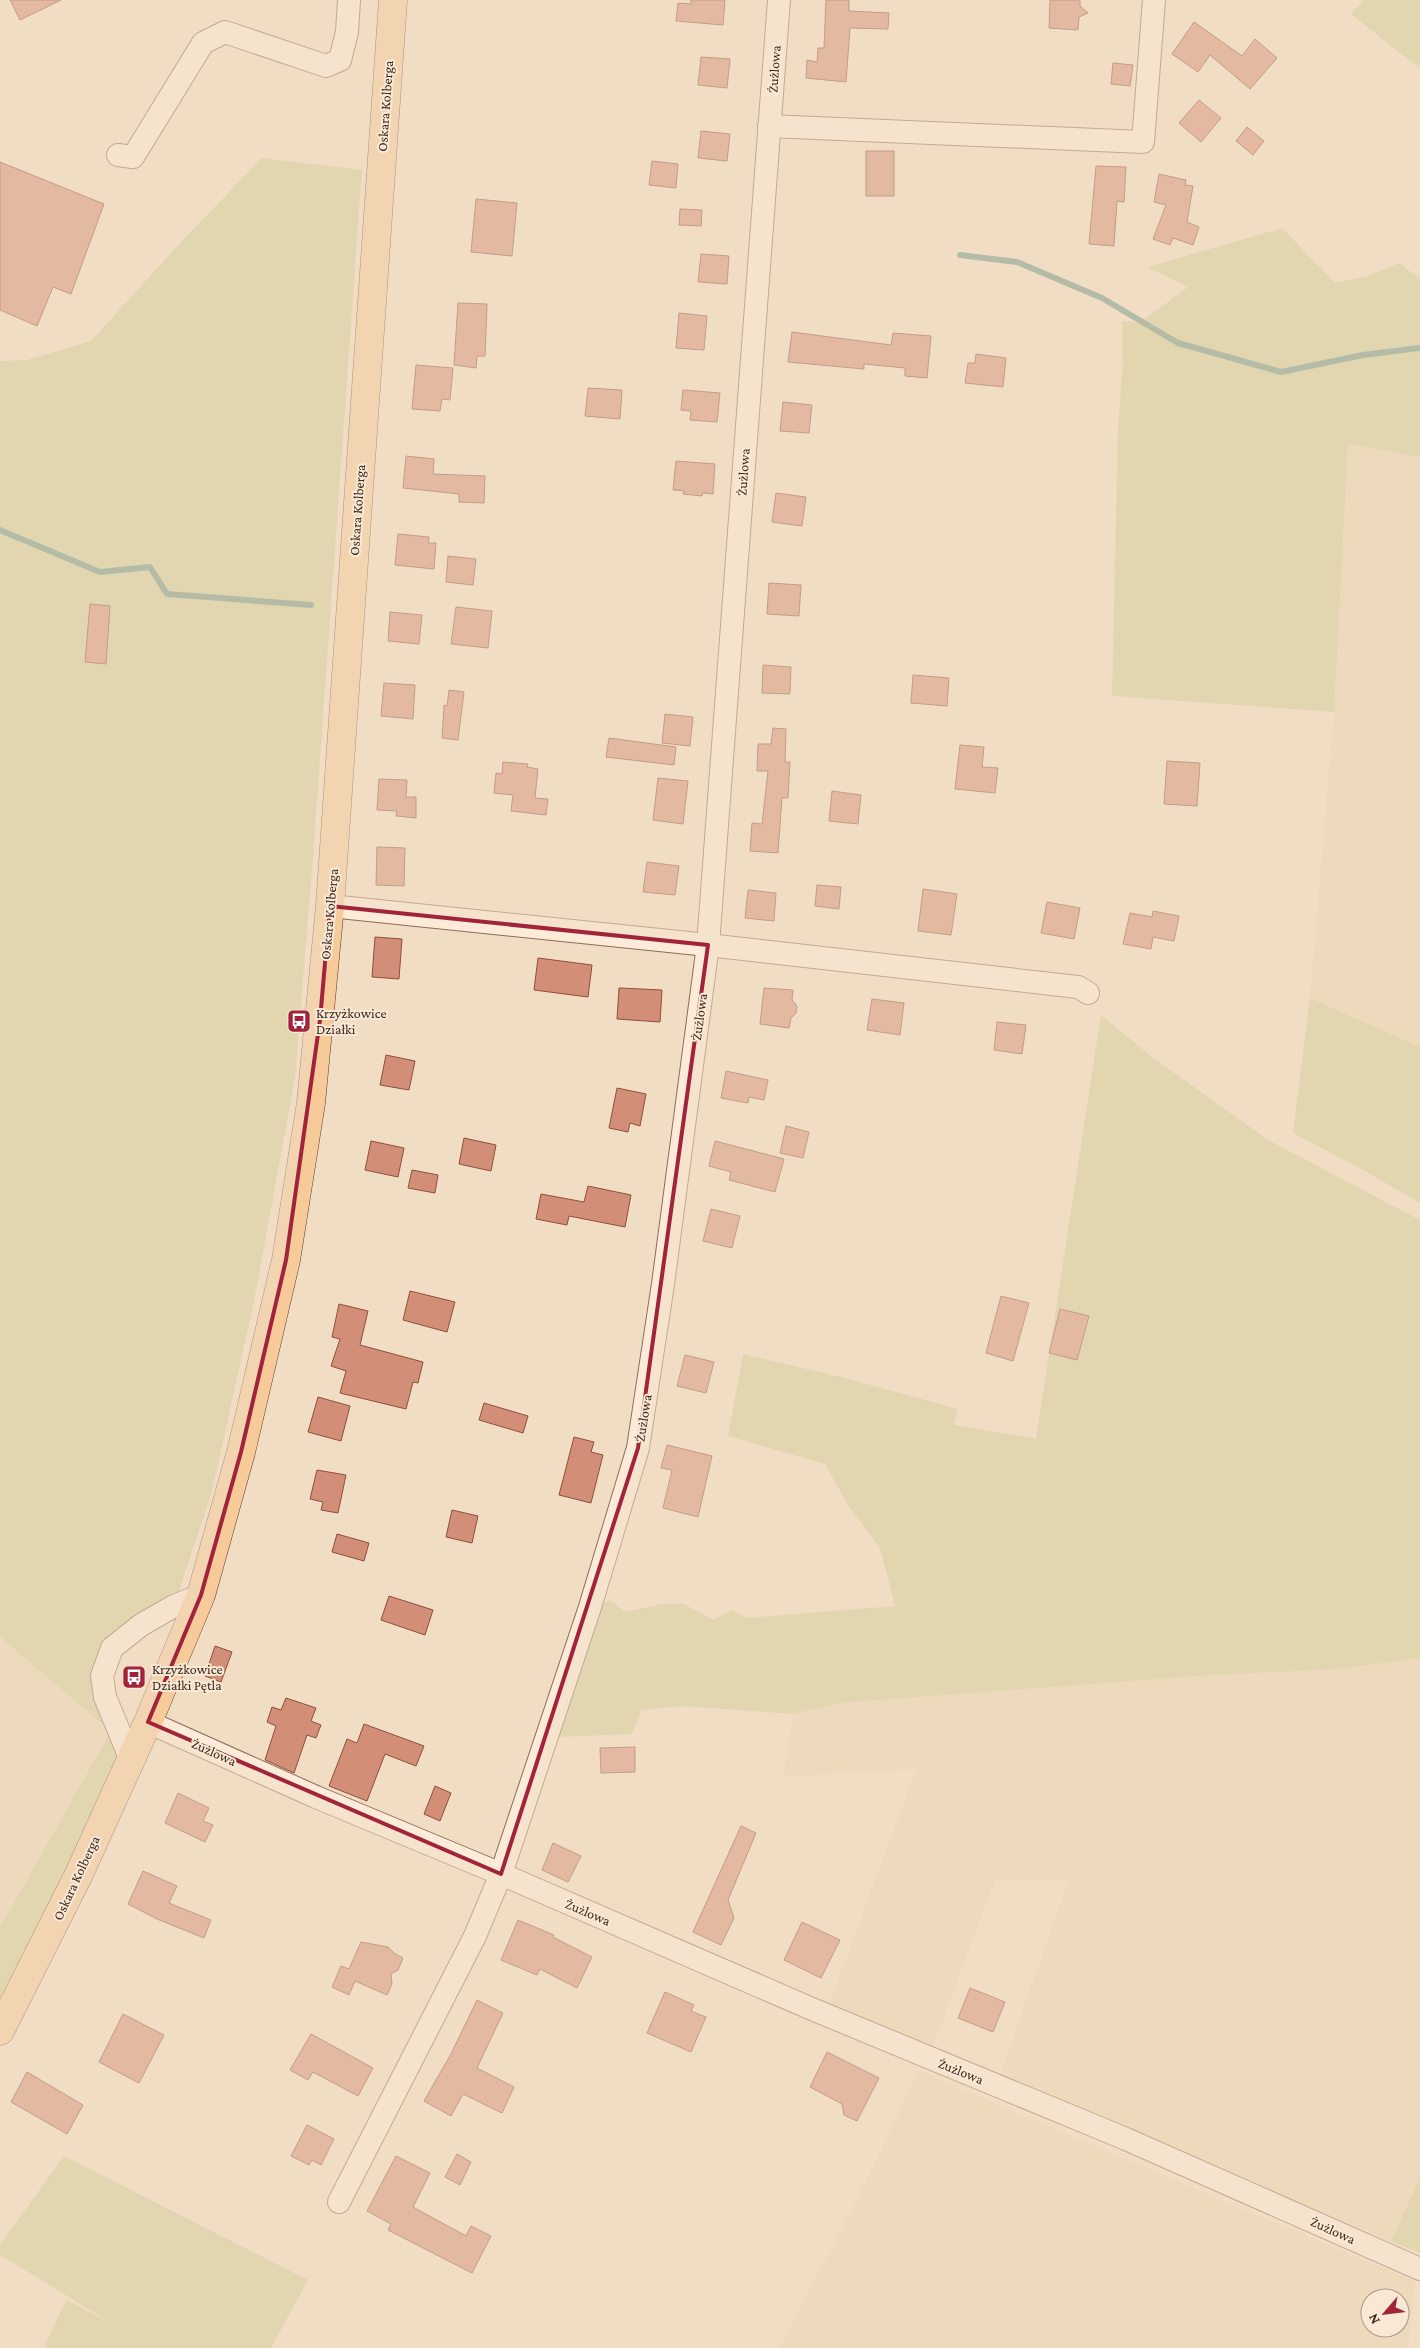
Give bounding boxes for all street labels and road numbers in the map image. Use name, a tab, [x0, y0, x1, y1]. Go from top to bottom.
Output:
street label: Żużlowa	[764, 44, 784, 93]
street label: Oskara Kolberga	[374, 59, 396, 152]
street label: Żużlowa	[733, 447, 753, 496]
street label: Oskara Kolberga	[346, 463, 368, 556]
street label: Oskara Kolberga	[317, 867, 341, 960]
street label: Żużlowa	[688, 992, 710, 1042]
street label: Żużlowa	[631, 1393, 655, 1443]
street label: Żużlowa	[189, 1735, 240, 1769]
street label: Oskara Kolberga	[49, 1833, 103, 1923]
street label: Żużlowa	[563, 1895, 614, 1929]
street label: Żużlowa	[936, 2055, 987, 2088]
street label: Żużlowa	[1308, 2213, 1359, 2247]

